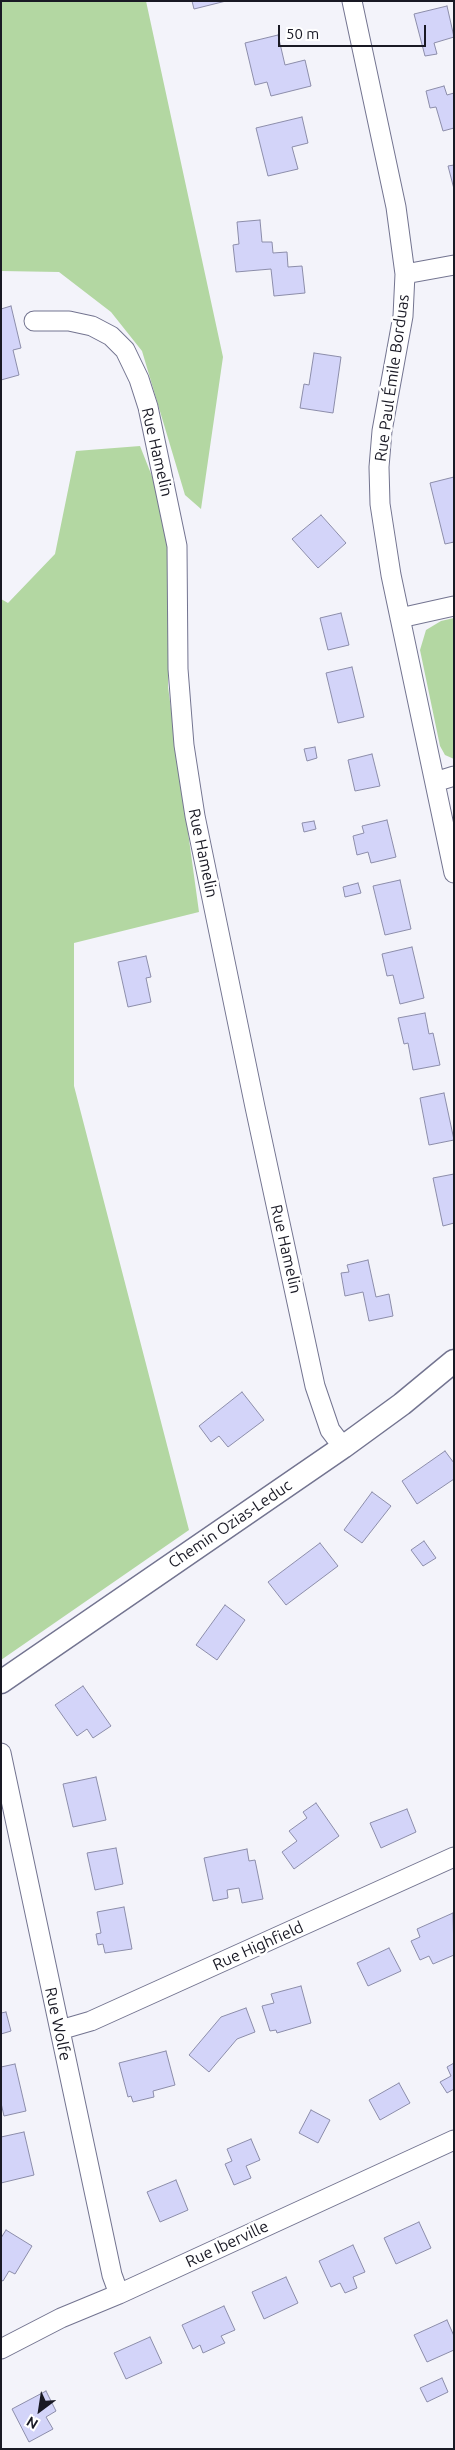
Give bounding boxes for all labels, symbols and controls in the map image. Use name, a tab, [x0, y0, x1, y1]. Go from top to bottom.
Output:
scale bar	[280, 15, 428, 47]
text: 50 m	[286, 25, 319, 42]
street label: Rue Paul Émile Borduas	[371, 293, 413, 463]
street label: Rue Hamelin	[137, 406, 177, 498]
street label: Rue Hamelin	[184, 807, 222, 899]
street label: Rue Hamelin	[266, 1203, 306, 1295]
street label: Chemin Ozias-Leduc	[165, 1476, 295, 1572]
street label: Rue Highfield	[210, 1917, 306, 1975]
street label: Rue Wolfe	[41, 1986, 75, 2062]
street label: Rue Iberville	[183, 2216, 271, 2272]
north arrow	[15, 2385, 65, 2435]
text: N	[24, 2413, 41, 2432]

